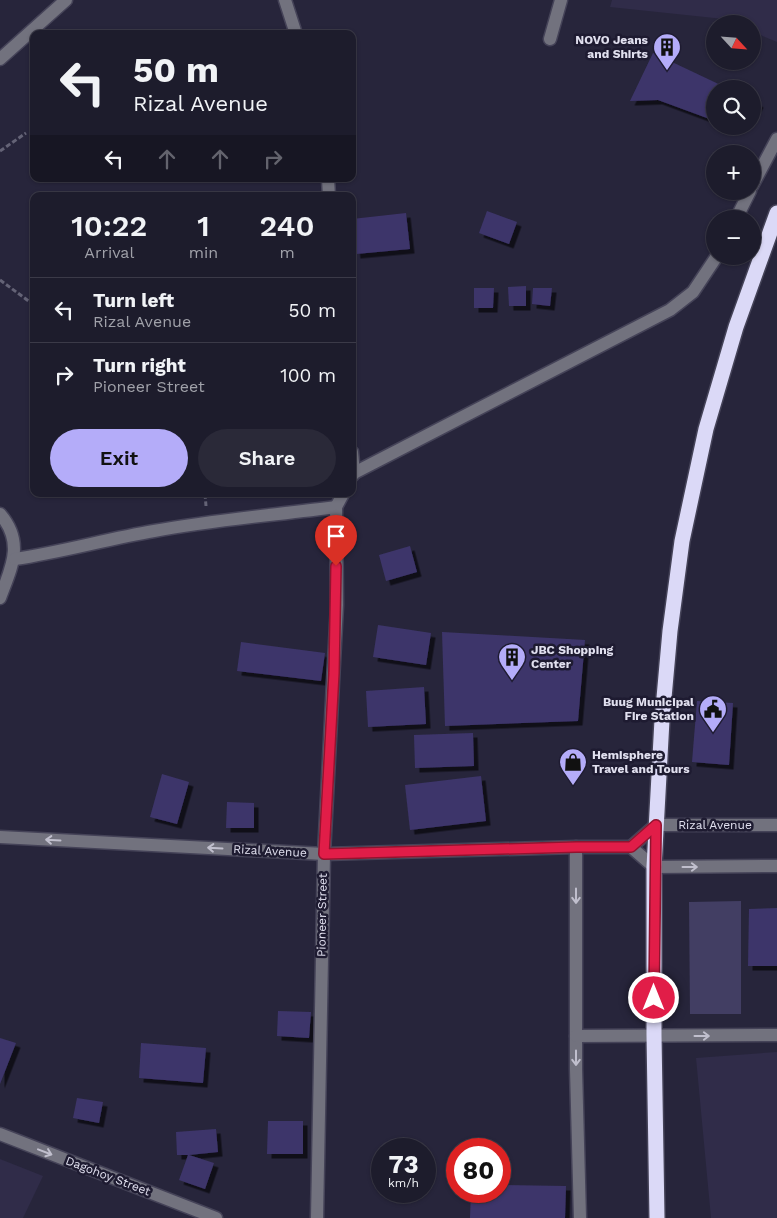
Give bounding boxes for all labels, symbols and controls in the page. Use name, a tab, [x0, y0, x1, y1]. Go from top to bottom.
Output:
north arrow	[706, 15, 761, 70]
map controls	[706, 15, 761, 265]
building icon: NOVO Jeans and Shirts	[652, 32, 682, 71]
place label: NOVO Jeans and Shirts	[575, 33, 649, 61]
text: 50 m	[133, 49, 219, 91]
icon: left	[50, 50, 115, 115]
button: search	[706, 80, 761, 135]
text: Rizal Avenue	[133, 91, 268, 116]
icon: left	[100, 145, 128, 173]
icon: ahead	[153, 145, 181, 173]
icon: ahead	[206, 145, 234, 173]
icon: right	[259, 145, 287, 173]
button: +	[706, 145, 761, 200]
text: 10:22	[71, 208, 147, 243]
text: 1	[197, 208, 210, 243]
text: 240	[259, 208, 315, 243]
button: −	[706, 210, 761, 265]
text: Arrival	[84, 243, 134, 262]
text: min	[189, 243, 218, 262]
text: m	[279, 243, 295, 262]
text: Turn left	[93, 289, 174, 312]
icon: left	[50, 296, 78, 324]
text: 50 m	[289, 299, 336, 322]
text: Rizal Avenue	[93, 312, 191, 331]
text: Turn right	[93, 354, 186, 377]
icon: right	[50, 361, 78, 389]
text: 100 m	[280, 364, 336, 387]
text: Pioneer Street	[93, 377, 205, 396]
button: Exit	[50, 429, 188, 487]
button: Share	[198, 429, 336, 487]
pin	[315, 515, 357, 566]
icon: arrive	[322, 522, 350, 550]
building icon: JBC Shopping Center	[497, 642, 527, 681]
place label: JBC Shopping Center	[531, 643, 614, 671]
public building icon: Buug Municipal Fire Station	[698, 694, 728, 733]
place label: Buug Municipal Fire Station	[603, 695, 694, 723]
shop icon: Hemisphere Travel and Tours	[558, 747, 588, 786]
place label: Hemisphere Travel and Tours	[592, 748, 690, 776]
street label: Rizal Avenue	[678, 818, 752, 832]
one-way arrow	[45, 835, 61, 844]
street label: Rizal Avenue	[233, 842, 307, 860]
one-way arrow	[207, 844, 223, 853]
one-way arrow	[682, 862, 698, 872]
street label: Pioneer Street	[314, 873, 330, 957]
one-way arrow	[571, 887, 581, 903]
position arrow	[627, 971, 679, 1023]
one-way arrow	[694, 1031, 710, 1041]
one-way arrow	[571, 1050, 581, 1066]
speed limit sign: 80	[446, 1138, 511, 1203]
one-way arrow	[37, 1148, 53, 1157]
text: 73	[388, 1150, 419, 1179]
street label: Dagohoy Street	[64, 1153, 152, 1199]
text: km/h	[388, 1176, 419, 1190]

